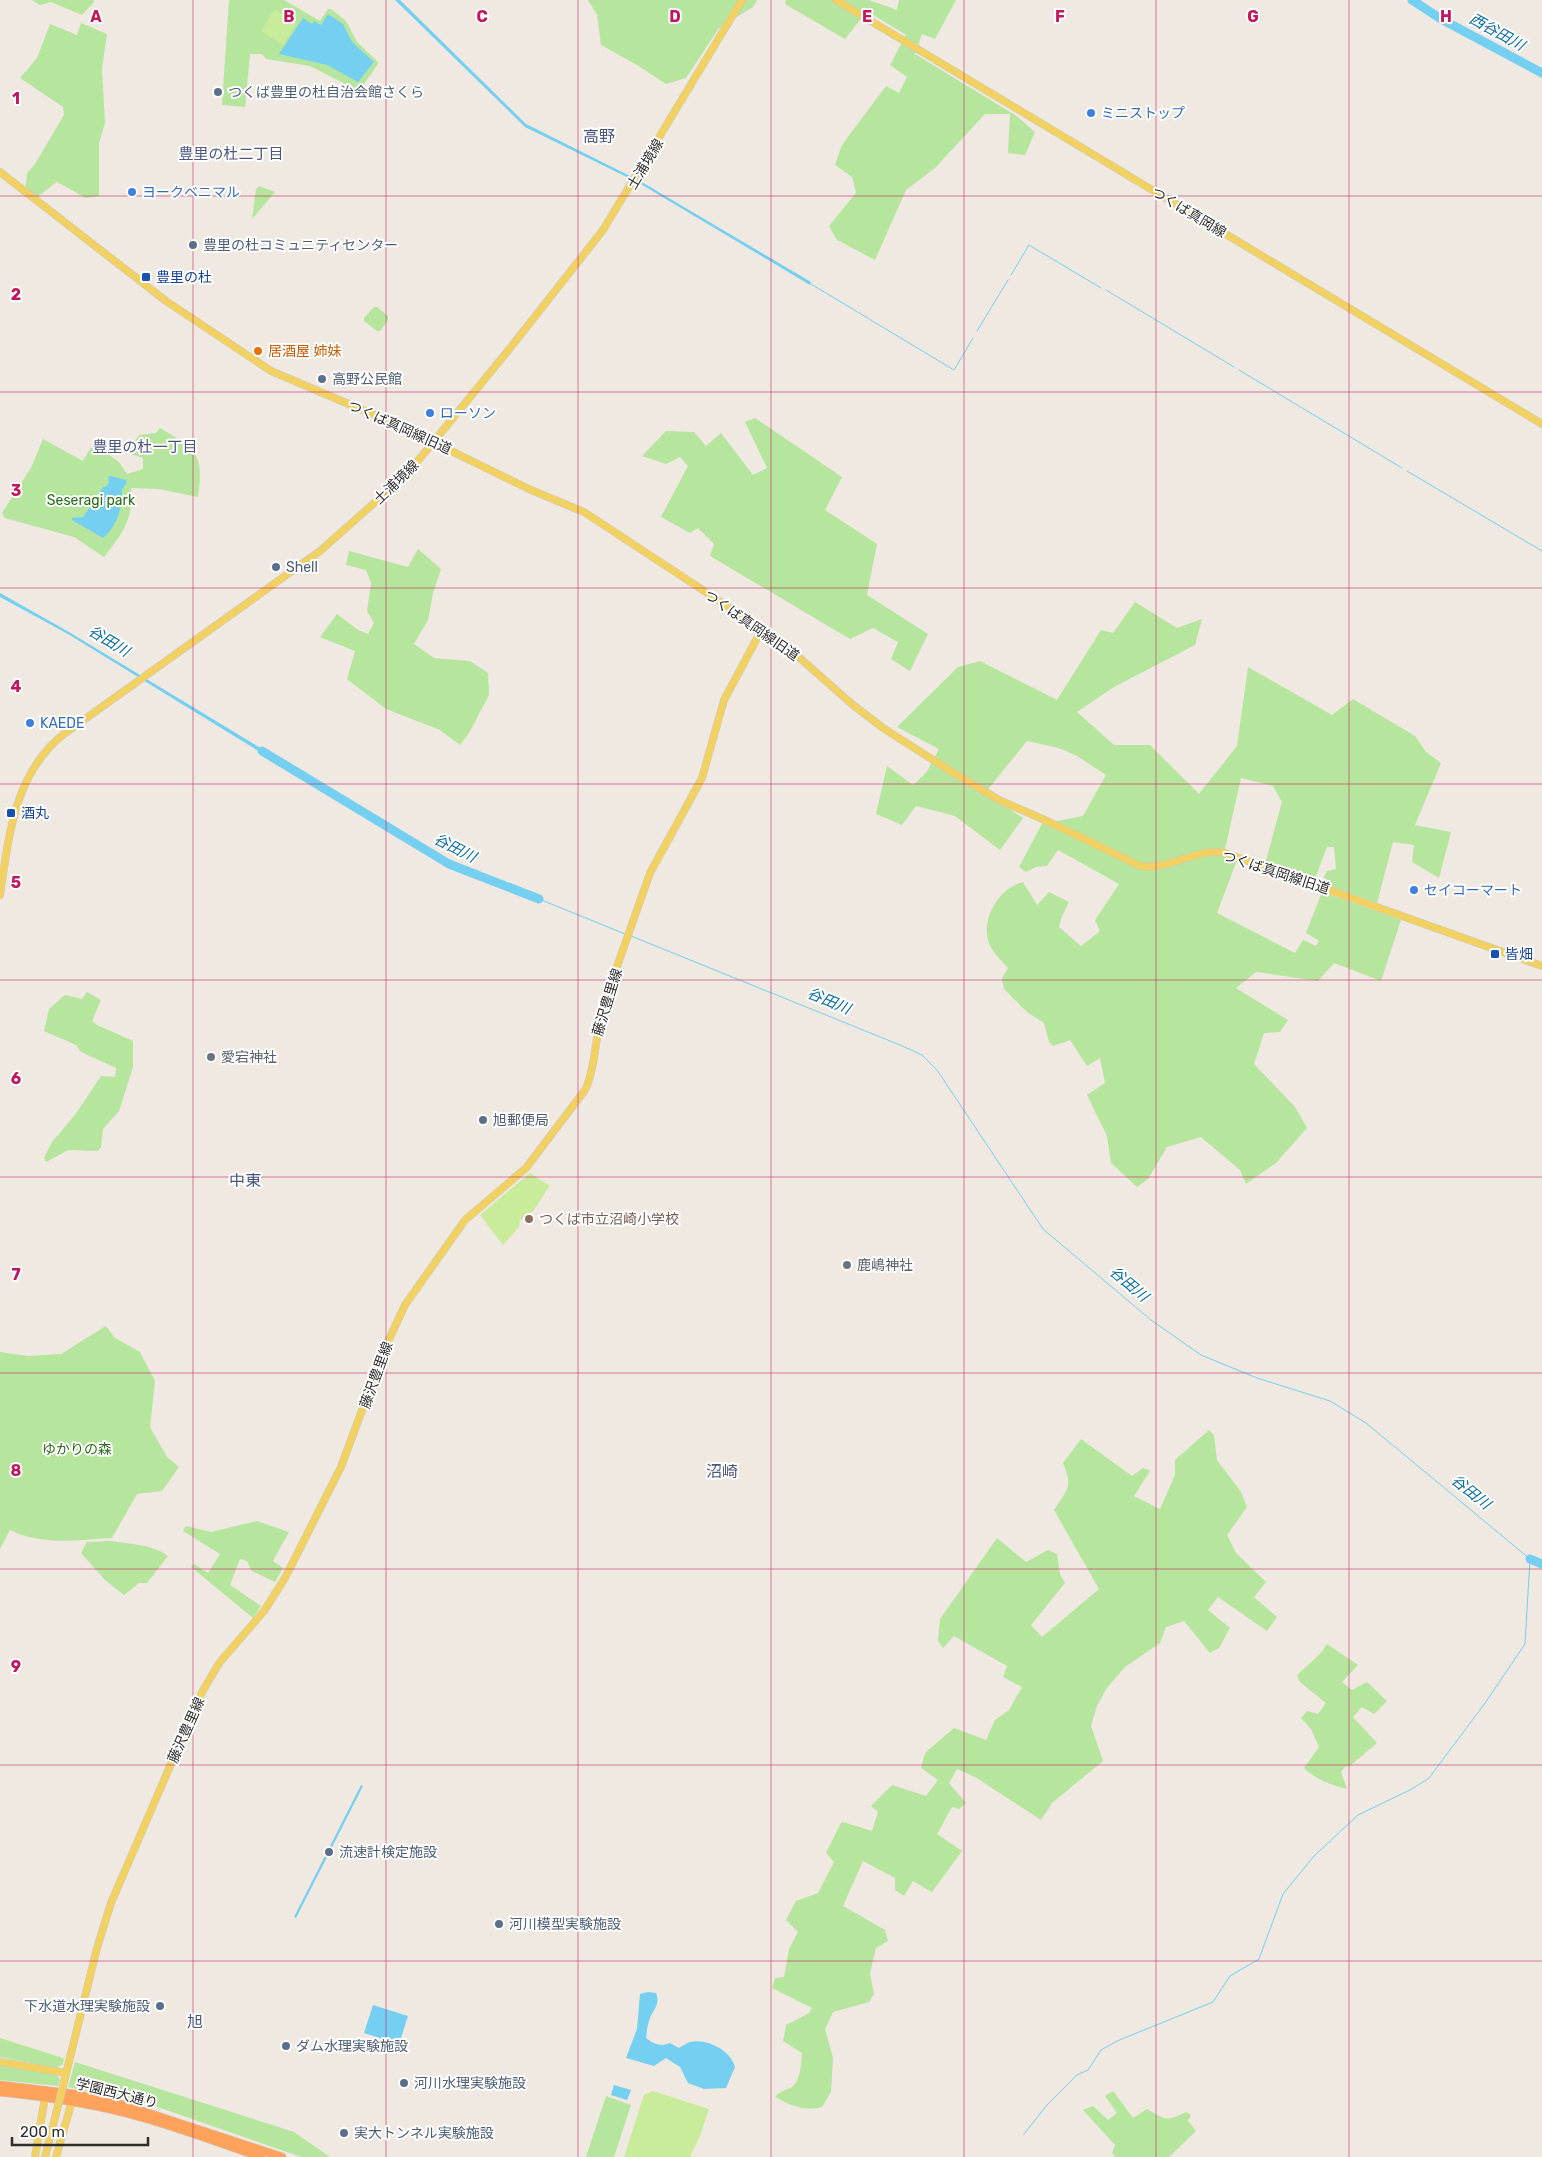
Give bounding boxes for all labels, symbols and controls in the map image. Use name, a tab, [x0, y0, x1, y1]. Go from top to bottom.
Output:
text: A	[90, 7, 102, 26]
text: B	[283, 7, 295, 26]
text: C	[476, 7, 488, 26]
text: D	[669, 7, 681, 26]
text: E	[862, 7, 872, 26]
text: F	[1055, 7, 1065, 26]
text: G	[1247, 7, 1259, 26]
text: H	[1440, 7, 1452, 26]
water label: 西谷田川	[1466, 10, 1529, 55]
place label: つくば豊里の杜自治会館さくら	[228, 84, 424, 101]
marker: つくば豊里の杜自治会館さくら	[212, 86, 224, 98]
text: 1	[12, 89, 20, 108]
place label: ミニストップ	[1101, 105, 1185, 122]
marker: ミニストップ	[1085, 107, 1097, 119]
district label: 高野	[583, 127, 615, 146]
street label: 土浦境線	[624, 136, 667, 193]
district label: 豊里の杜二丁目	[178, 145, 284, 163]
place label: ヨークベニマル	[142, 184, 240, 201]
street label: つくば真岡線	[1148, 184, 1229, 241]
marker: ヨークベニマル	[126, 186, 138, 198]
place label: 豊里の杜コミュニティセンター	[203, 237, 398, 254]
marker: 豊里の杜コミュニティセンター	[187, 239, 199, 251]
place label: 豊里の杜	[156, 269, 212, 286]
marker: 豊里の杜	[140, 271, 152, 283]
text: 2	[11, 285, 21, 304]
place label: 居酒屋 姉妹	[268, 343, 341, 360]
marker: 居酒屋 姉妹	[252, 345, 264, 357]
place label: 高野公民館	[332, 371, 402, 388]
marker: 高野公民館	[316, 373, 328, 385]
street label: つくば真岡線旧道	[345, 397, 454, 458]
place label: ローソン	[440, 405, 496, 422]
marker: ローソン	[424, 407, 436, 419]
district label: 豊里の杜一丁目	[92, 438, 198, 456]
street label: 土浦境線	[370, 457, 422, 508]
text: 3	[11, 481, 21, 500]
park label: Seseragi park	[47, 492, 136, 509]
place label: Shell	[286, 559, 318, 576]
marker: Shell	[270, 561, 282, 573]
street label: つくば真岡線旧道	[701, 586, 802, 664]
water label: 谷田川	[85, 622, 135, 661]
text: 4	[11, 677, 22, 696]
place label: KAEDE	[40, 715, 84, 732]
marker: KAEDE	[24, 717, 36, 729]
place label: 酒丸	[21, 805, 49, 822]
marker: 酒丸	[5, 807, 17, 819]
water label: 谷田川	[431, 830, 481, 867]
street label: つくば真岡線旧道	[1220, 847, 1332, 898]
text: 5	[11, 873, 21, 892]
place label: セイコーマート	[1424, 882, 1522, 899]
marker: セイコーマート	[1408, 884, 1420, 896]
place label: 皆畑	[1505, 946, 1533, 963]
marker: 皆畑	[1489, 948, 1501, 960]
street label: 藤沢豊里線	[589, 966, 626, 1038]
water label: 谷田川	[805, 984, 855, 1019]
place label: 愛宕神社	[221, 1049, 277, 1066]
marker: 愛宕神社	[205, 1051, 217, 1063]
text: 6	[11, 1069, 21, 1088]
place label: 旭郵便局	[493, 1112, 549, 1129]
marker: 旭郵便局	[477, 1114, 489, 1126]
district label: 中東	[229, 1171, 261, 1190]
place label: つくば市立沼崎小学校	[539, 1211, 679, 1228]
marker: つくば市立沼崎小学校	[523, 1213, 535, 1225]
place label: 鹿嶋神社	[857, 1257, 913, 1274]
marker: 鹿嶋神社	[841, 1259, 853, 1271]
water label: 谷田川	[1106, 1263, 1154, 1307]
text: 7	[11, 1265, 21, 1284]
street label: 藤沢豊里線	[357, 1339, 396, 1411]
park label: ゆかりの森	[42, 1441, 112, 1458]
text: 8	[11, 1461, 22, 1480]
district label: 沼崎	[706, 1462, 738, 1481]
water label: 谷田川	[1448, 1471, 1496, 1514]
text: 9	[11, 1657, 21, 1676]
street label: 藤沢豊里線	[164, 1695, 208, 1766]
place label: 流速計検定施設	[339, 1844, 437, 1861]
marker: 流速計検定施設	[323, 1846, 335, 1858]
place label: 河川模型実験施設	[509, 1916, 621, 1933]
marker: 河川模型実験施設	[493, 1918, 505, 1930]
place label: 下水道水理実験施設	[24, 1998, 150, 2015]
marker: 下水道水理実験施設	[154, 2000, 166, 2012]
district label: 旭	[187, 2012, 203, 2031]
place label: ダム水理実験施設	[296, 2038, 408, 2055]
marker: ダム水理実験施設	[280, 2040, 292, 2052]
street label: 学園西大通り	[74, 2075, 160, 2112]
place label: 河川水理実験施設	[414, 2075, 526, 2092]
marker: 河川水理実験施設	[398, 2077, 410, 2089]
scale bar	[12, 2114, 149, 2146]
text: 200 m	[20, 2123, 65, 2141]
place label: 実大トンネル実験施設	[354, 2125, 494, 2142]
marker: 実大トンネル実験施設	[338, 2127, 350, 2139]

